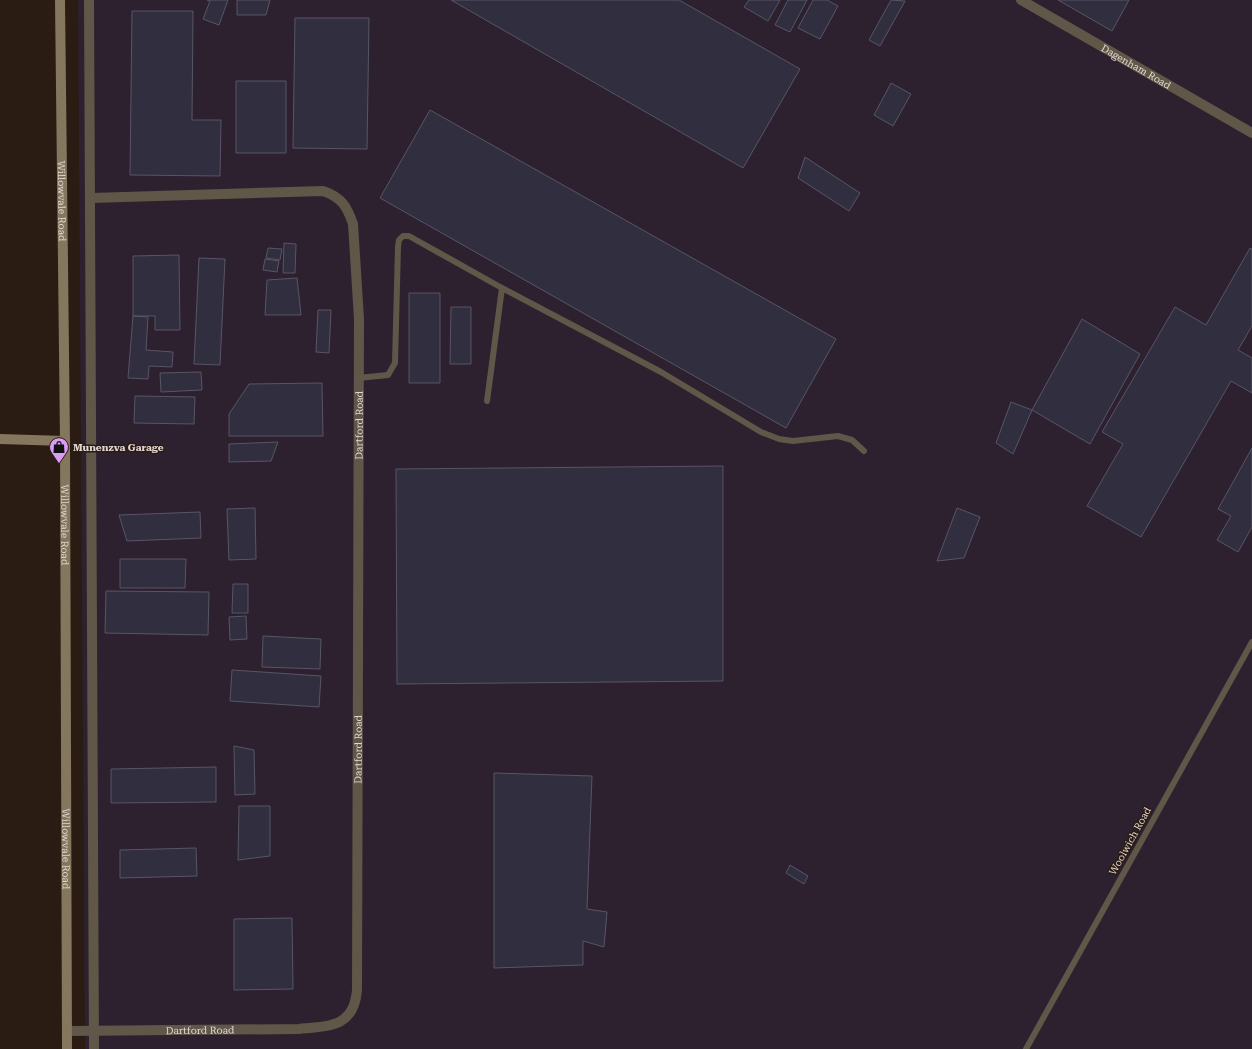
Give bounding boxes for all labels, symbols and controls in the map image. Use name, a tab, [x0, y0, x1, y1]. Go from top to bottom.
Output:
street label: Dagenham Road	[1099, 42, 1174, 91]
street label: Willowvale Road	[56, 161, 68, 242]
street label: Dartford Road	[353, 390, 364, 460]
shop icon: Munenzva Garage	[48, 436, 70, 464]
place label: Munenzva Garage	[73, 442, 164, 453]
street label: Willowvale Road	[60, 485, 71, 566]
street label: Dartford Road	[352, 714, 363, 784]
street label: Woolwich Road	[1107, 805, 1153, 877]
street label: Willowvale Road	[61, 809, 72, 890]
street label: Dartford Road	[166, 1024, 235, 1036]

